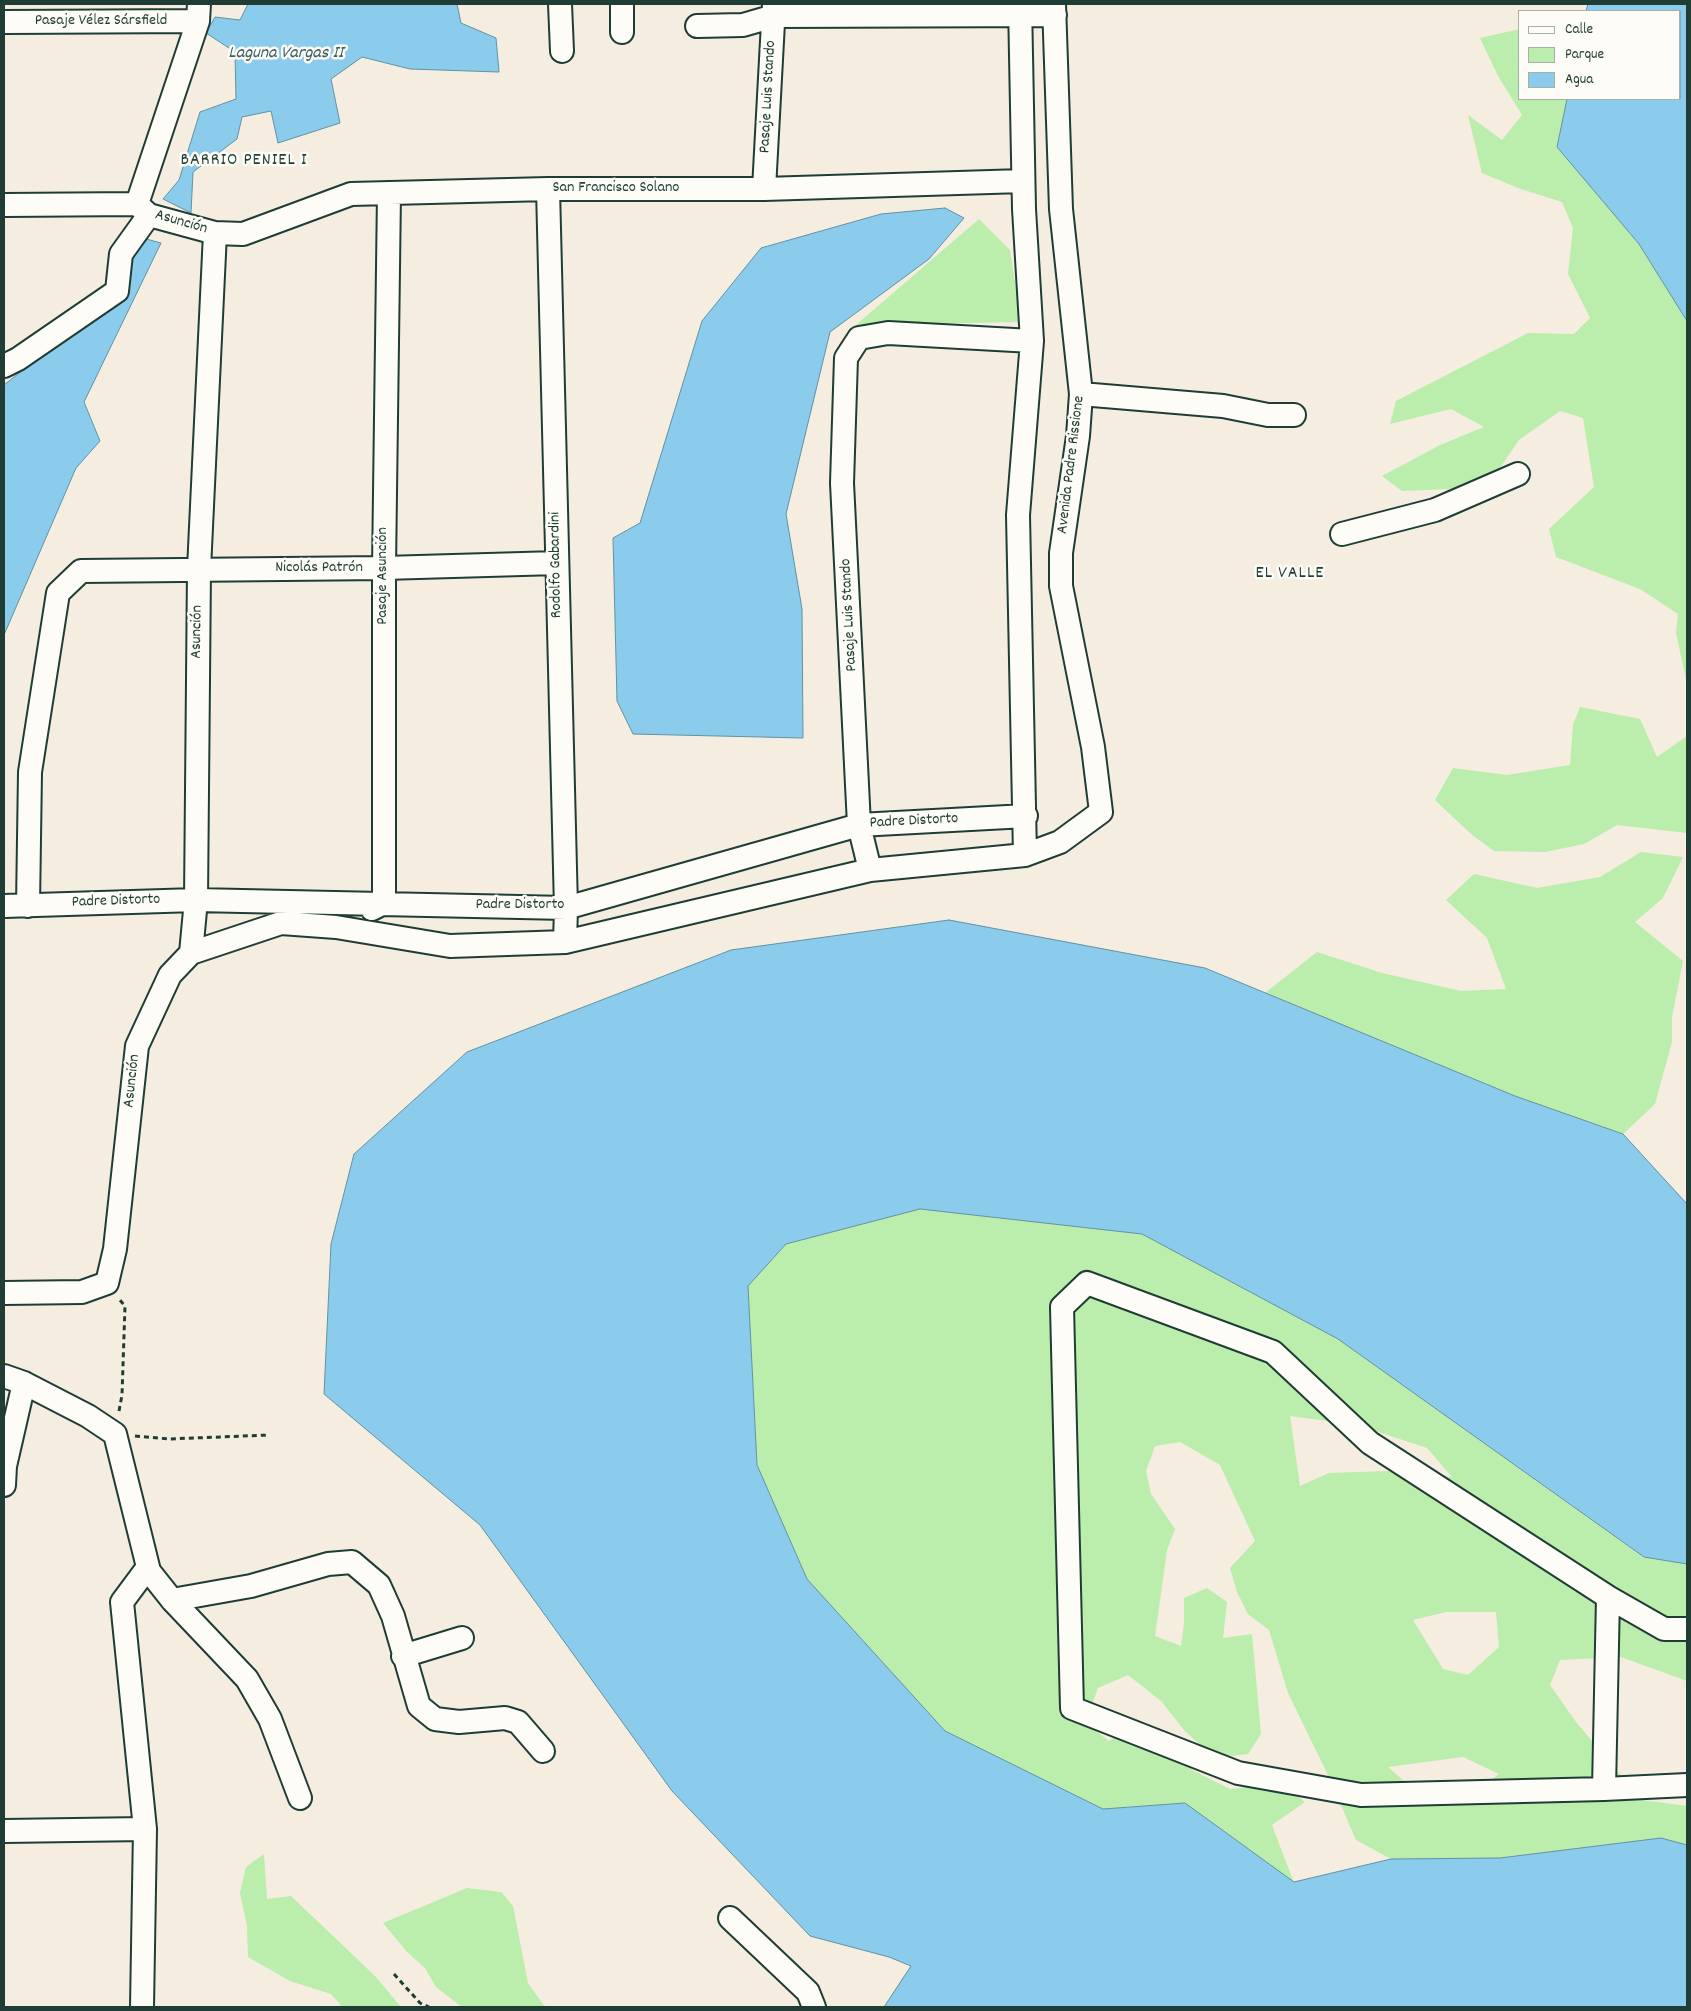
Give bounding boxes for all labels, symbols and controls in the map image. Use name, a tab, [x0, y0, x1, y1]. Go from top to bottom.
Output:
legend	[1518, 10, 1681, 100]
street label: Pasaje Vélez Sársfield	[35, 12, 167, 32]
text: Calle	[1565, 19, 1593, 41]
street label: Pasaje Luis Stando	[756, 40, 782, 154]
water label: Laguna Vargas II	[228, 44, 344, 66]
text: Parque	[1565, 44, 1604, 66]
text: Agua	[1565, 69, 1593, 91]
district label: BARRIO PENIEL I	[179, 151, 309, 173]
street label: San Francisco Solano	[553, 179, 679, 199]
street label: Asunción	[153, 206, 209, 240]
street label: Avenida Padre Rissione	[1054, 395, 1090, 535]
street label: Rodolfo Gabardini	[546, 512, 568, 618]
street label: Pasaje Asunción	[374, 527, 394, 625]
street label: Pasaje Luis Stando	[837, 558, 863, 672]
street label: Nicolás Patrón	[275, 559, 363, 579]
district label: EL VALLE	[1254, 564, 1326, 586]
street label: Asunción	[188, 605, 208, 659]
street label: Padre Distorto	[869, 810, 959, 834]
street label: Padre Distorto	[71, 891, 161, 913]
street label: Padre Distorto	[476, 896, 564, 916]
street label: Asunción	[121, 1053, 145, 1109]

